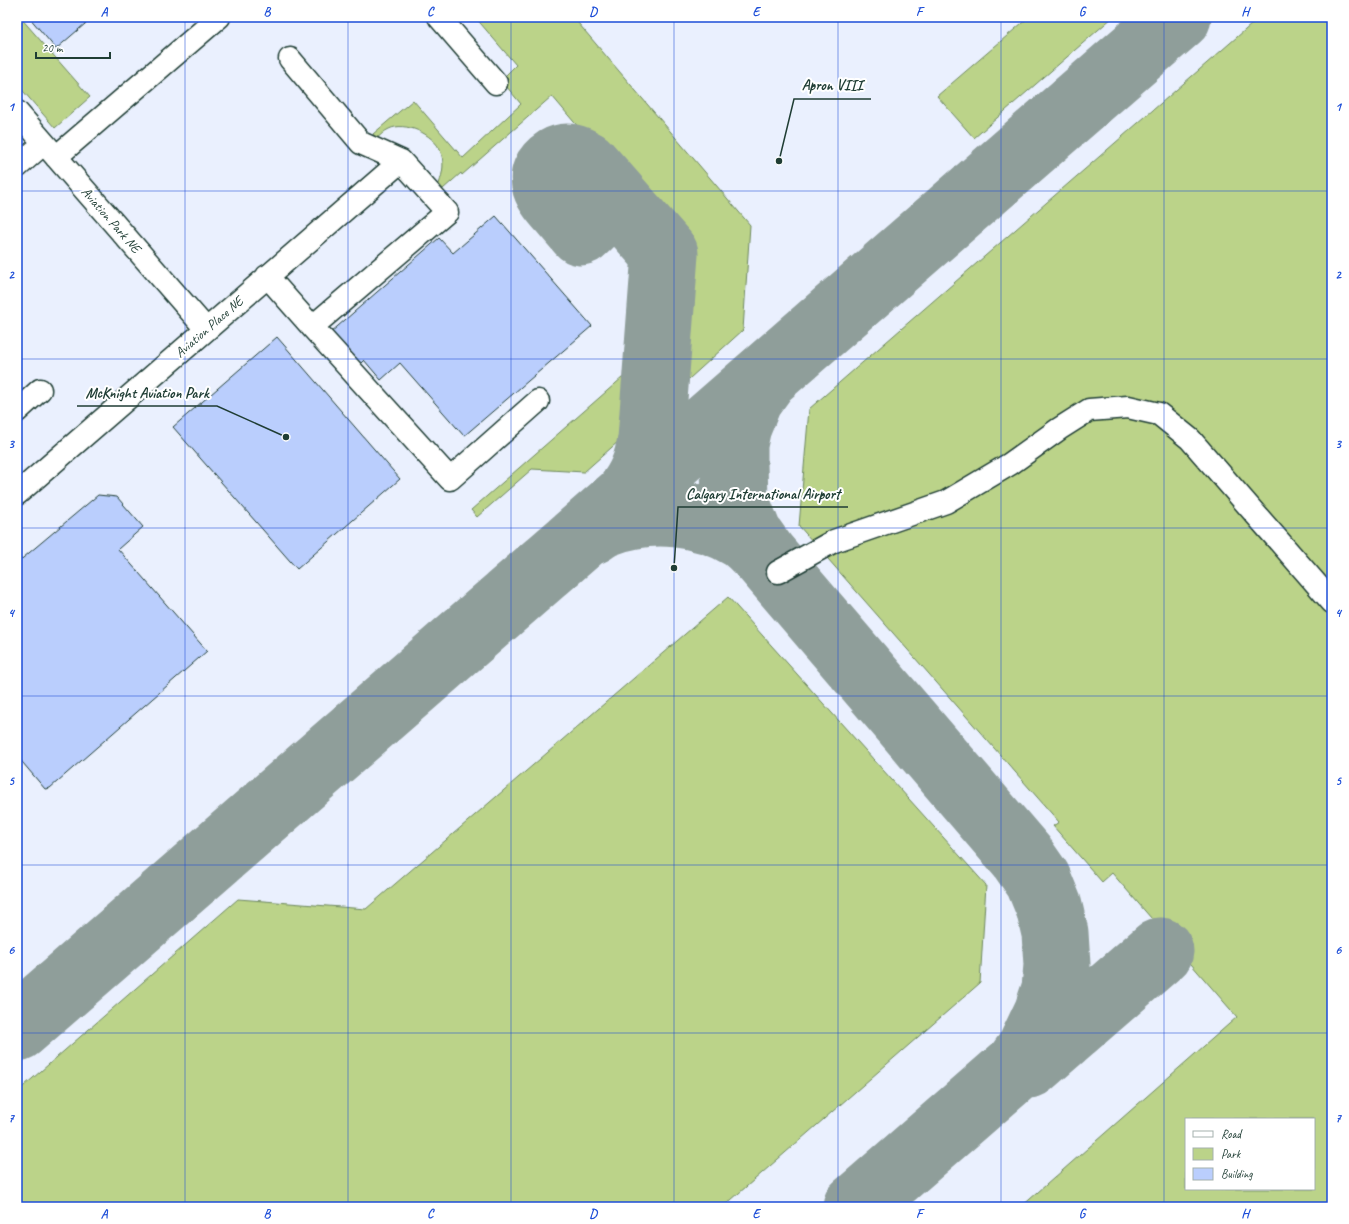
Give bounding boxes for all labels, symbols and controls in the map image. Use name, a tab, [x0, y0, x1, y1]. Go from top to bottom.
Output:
text: A	[101, 4, 109, 20]
text: B	[264, 4, 272, 20]
text: C	[427, 4, 435, 20]
text: D	[589, 4, 598, 20]
text: E	[753, 4, 762, 20]
text: F	[916, 4, 925, 20]
text: G	[1079, 4, 1087, 20]
text: H	[1241, 4, 1251, 20]
scale bar	[36, 34, 110, 60]
text: 20 m	[42, 40, 64, 56]
callout: Apron VIII	[794, 72, 871, 99]
text: Apron VIII	[802, 76, 865, 95]
text: 1	[8, 99, 16, 115]
text: 1	[1335, 99, 1343, 115]
street label: Aviation Park NE	[78, 183, 145, 258]
text: 2	[8, 267, 15, 283]
text: 2	[1335, 267, 1342, 283]
street label: Aviation Place NE	[171, 292, 248, 361]
callout: McKnight Aviation Park	[77, 379, 217, 406]
text: McKnight Aviation Park	[85, 384, 210, 403]
text: 3	[8, 436, 15, 452]
text: 3	[1335, 436, 1342, 452]
callout: Calgary International Airport	[678, 480, 848, 507]
text: Calgary International Airport	[686, 485, 843, 504]
text: 4	[8, 605, 16, 621]
text: 4	[1335, 605, 1343, 621]
text: 5	[8, 773, 15, 789]
text: 5	[1335, 773, 1342, 789]
text: 6	[8, 942, 15, 958]
text: 6	[1335, 942, 1342, 958]
text: 7	[8, 1110, 15, 1126]
text: 7	[1335, 1110, 1342, 1126]
legend	[1185, 1118, 1315, 1190]
text: Road	[1221, 1126, 1243, 1142]
text: Park	[1221, 1146, 1242, 1162]
text: Building	[1221, 1166, 1253, 1182]
text: A	[101, 1206, 109, 1222]
text: B	[264, 1206, 272, 1222]
text: C	[427, 1206, 435, 1222]
text: D	[589, 1206, 598, 1222]
text: E	[753, 1206, 762, 1222]
text: F	[916, 1206, 925, 1222]
text: G	[1079, 1206, 1087, 1222]
text: H	[1241, 1206, 1251, 1222]

